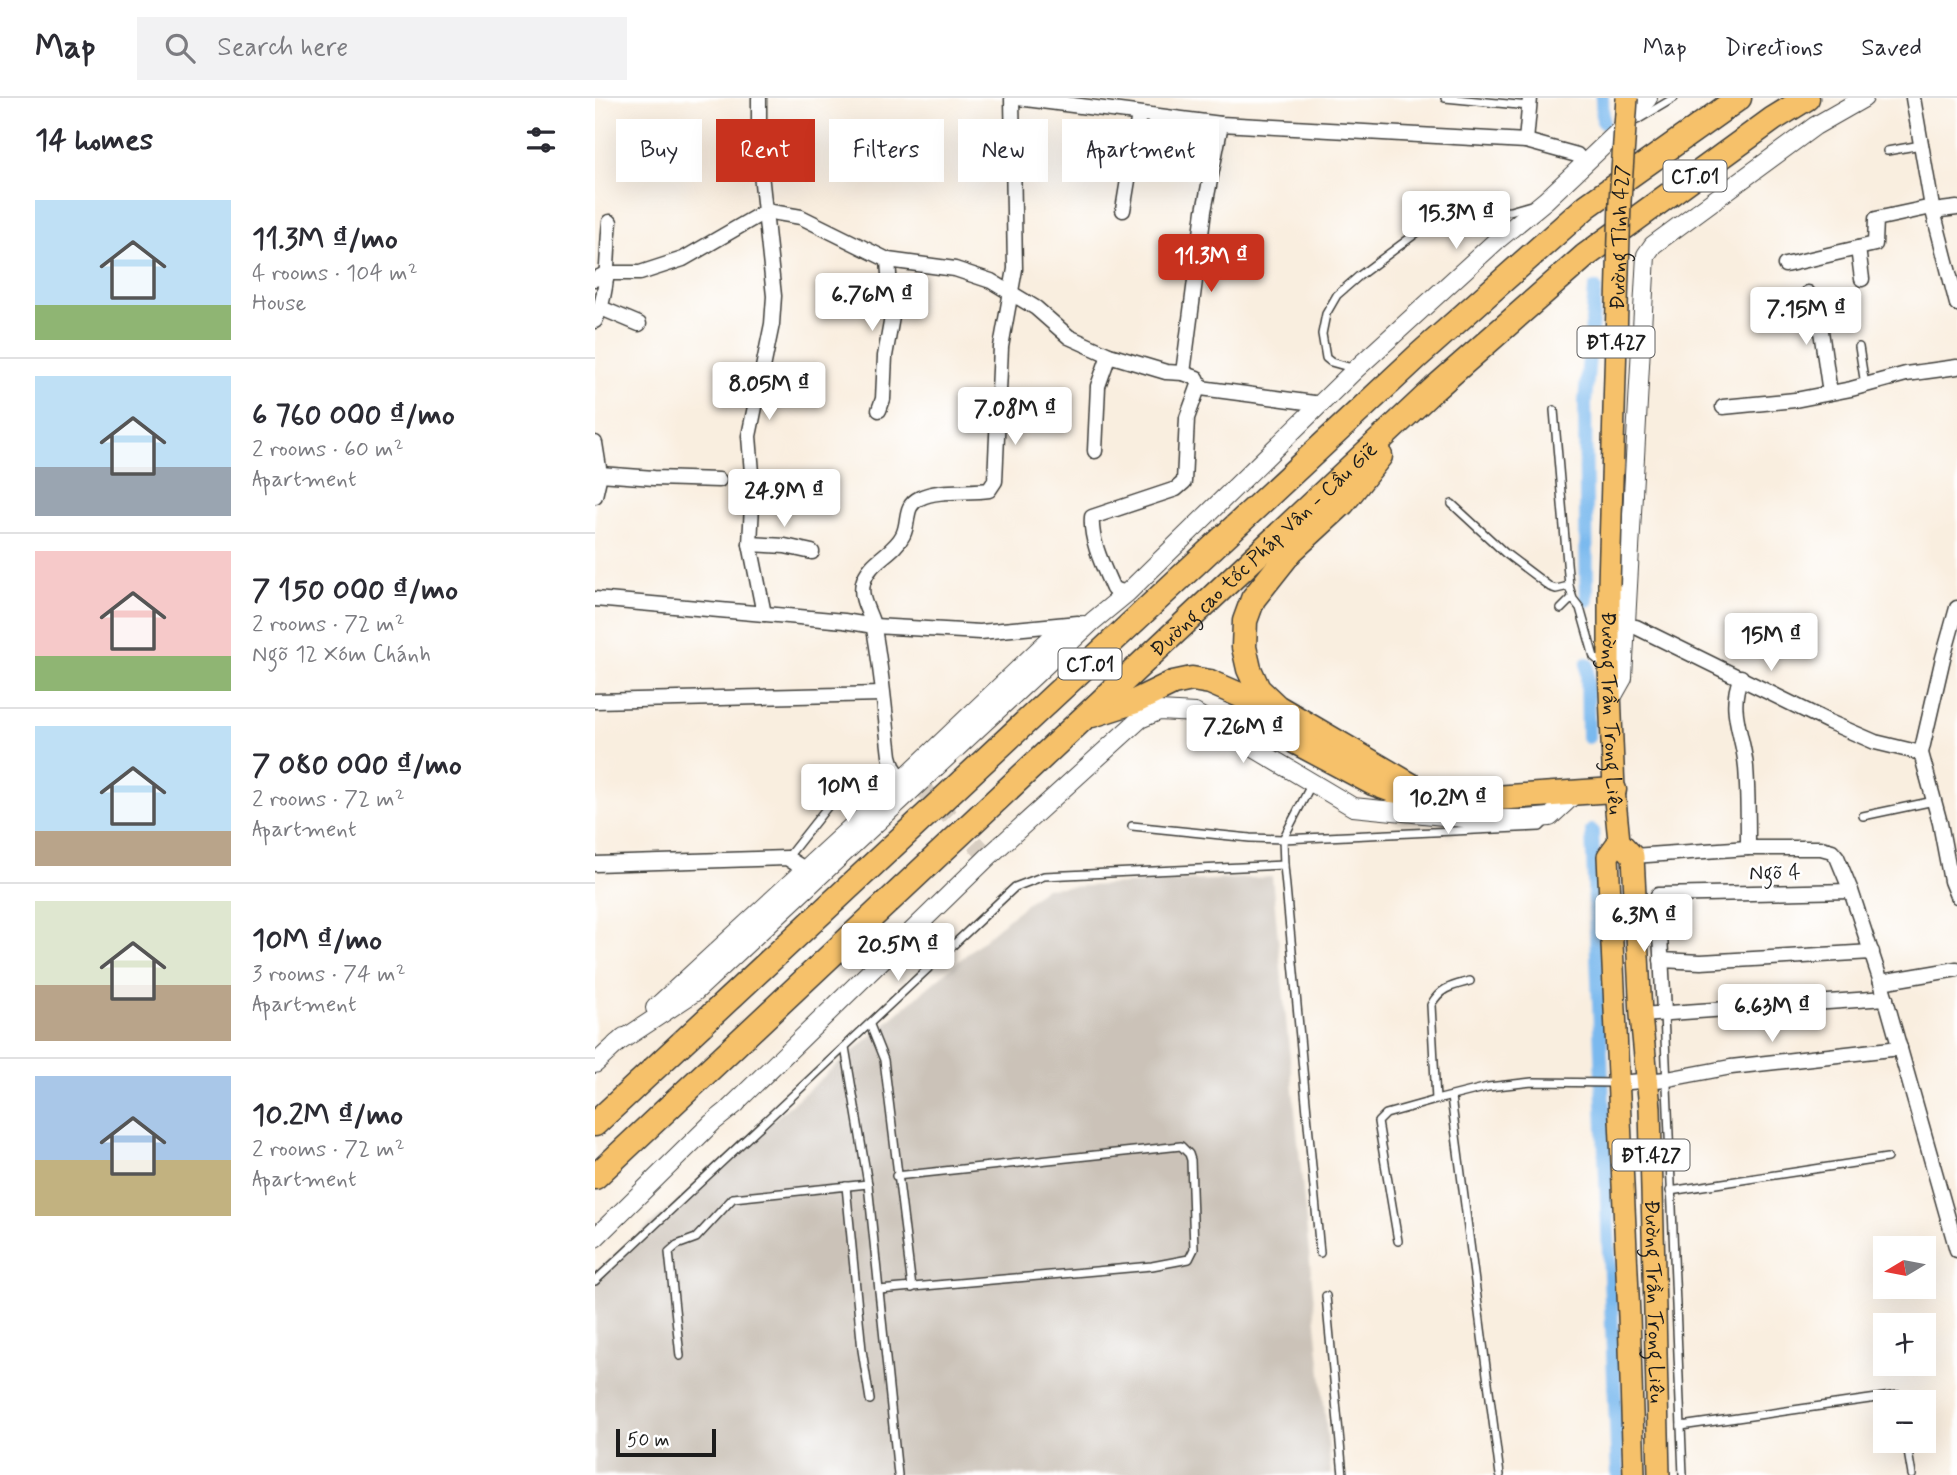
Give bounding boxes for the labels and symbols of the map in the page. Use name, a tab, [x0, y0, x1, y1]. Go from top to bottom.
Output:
road number: CT.01	[1663, 160, 1727, 192]
street label: Đường Tỉnh 427	[1604, 164, 1637, 310]
pin: 15.3M ₫	[1391, 192, 1521, 251]
pin: 11.3M ₫	[1146, 234, 1276, 294]
pin: 6.76M ₫	[807, 274, 937, 333]
pin: 7.15M ₫	[1741, 288, 1871, 347]
road number: ĐT.427	[1577, 326, 1655, 358]
pin: 8.05M ₫	[704, 362, 834, 422]
pin: 7.08M ₫	[950, 388, 1080, 447]
street label: Đường cao tốc Pháp Vân - Cầu Giẽ	[1144, 436, 1384, 664]
pin: 24.9M ₫	[719, 470, 849, 529]
street label: Đường Trần Trọng Liêu	[1592, 611, 1629, 816]
pin: 15M ₫	[1722, 614, 1820, 673]
road number: CT.01	[1058, 649, 1121, 680]
pin: 7.26M ₫	[1178, 706, 1308, 765]
pin: 10M ₫	[799, 764, 897, 824]
pin: 10.2M ₫	[1383, 776, 1513, 836]
street label: Ngõ 4	[1749, 859, 1801, 889]
pin: 6.3M ₫	[1587, 894, 1701, 954]
pin: 20.5M ₫	[833, 924, 963, 983]
pin: 6.63M ₫	[1707, 984, 1837, 1044]
road number: ĐT.427	[1613, 1140, 1689, 1170]
street label: Đường Trần Trọng Liêu	[1636, 1200, 1670, 1403]
north arrow	[1873, 1236, 1935, 1298]
scale bar	[616, 1426, 716, 1458]

